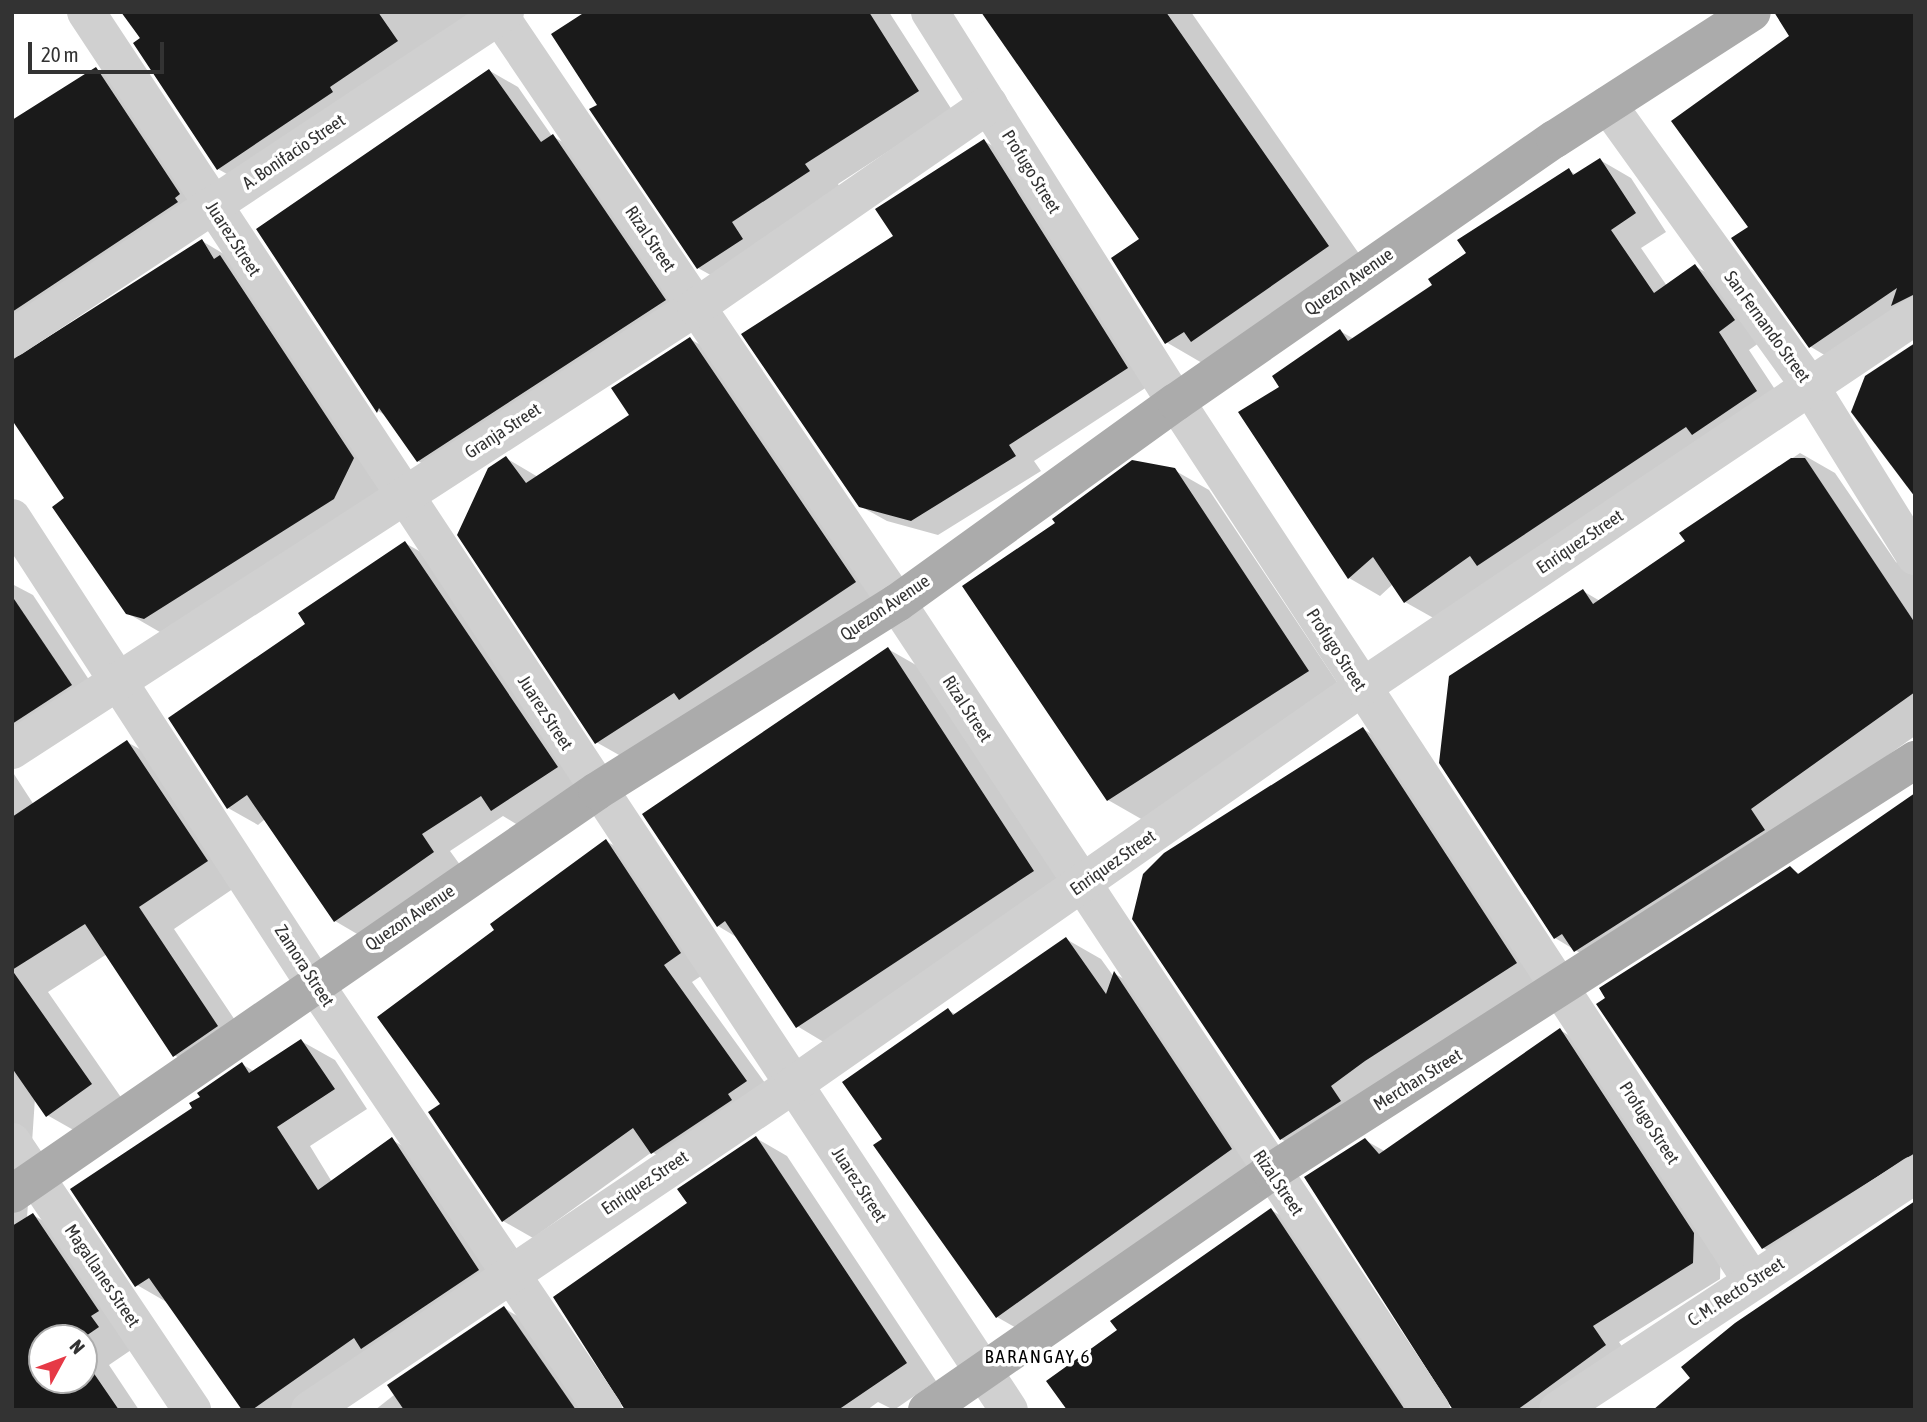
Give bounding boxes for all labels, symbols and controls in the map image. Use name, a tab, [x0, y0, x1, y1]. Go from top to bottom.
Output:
scale bar	[32, 28, 168, 72]
text: 20 m	[41, 42, 79, 66]
street label: A. Bonifacio Street	[239, 110, 349, 194]
street label: Profugo Street	[997, 126, 1065, 218]
street label: Juarez Street	[201, 198, 265, 280]
street label: Rizal Street	[620, 202, 680, 276]
street label: Quezon Avenue	[1301, 244, 1397, 320]
street label: San Fernando Street	[1719, 267, 1815, 387]
street label: Granja Street	[461, 399, 545, 463]
street label: Enriquez Street	[1533, 505, 1627, 579]
street label: Quezon Avenue	[836, 570, 934, 646]
street label: Profugo Street	[1301, 605, 1371, 695]
street label: Juarez Street	[513, 672, 577, 754]
street label: Rizal Street	[938, 672, 996, 746]
street label: Enriquez Street	[1066, 826, 1160, 900]
street label: Quezon Avenue	[361, 880, 459, 956]
street label: Zamora Street	[270, 921, 338, 1011]
street label: Merchan Street	[1370, 1044, 1466, 1116]
street label: Profugo Street	[1614, 1078, 1684, 1168]
street label: Juarez Street	[827, 1144, 891, 1226]
street label: Enriquez Street	[598, 1146, 692, 1220]
street label: Rizal Street	[1248, 1146, 1308, 1220]
street label: Magallanes Street	[60, 1221, 144, 1331]
street label: C. M. Recto Street	[1684, 1253, 1788, 1331]
north arrow	[28, 1324, 98, 1394]
text: N	[65, 1335, 89, 1358]
district label: BARANGAY 6	[986, 1346, 1090, 1368]

